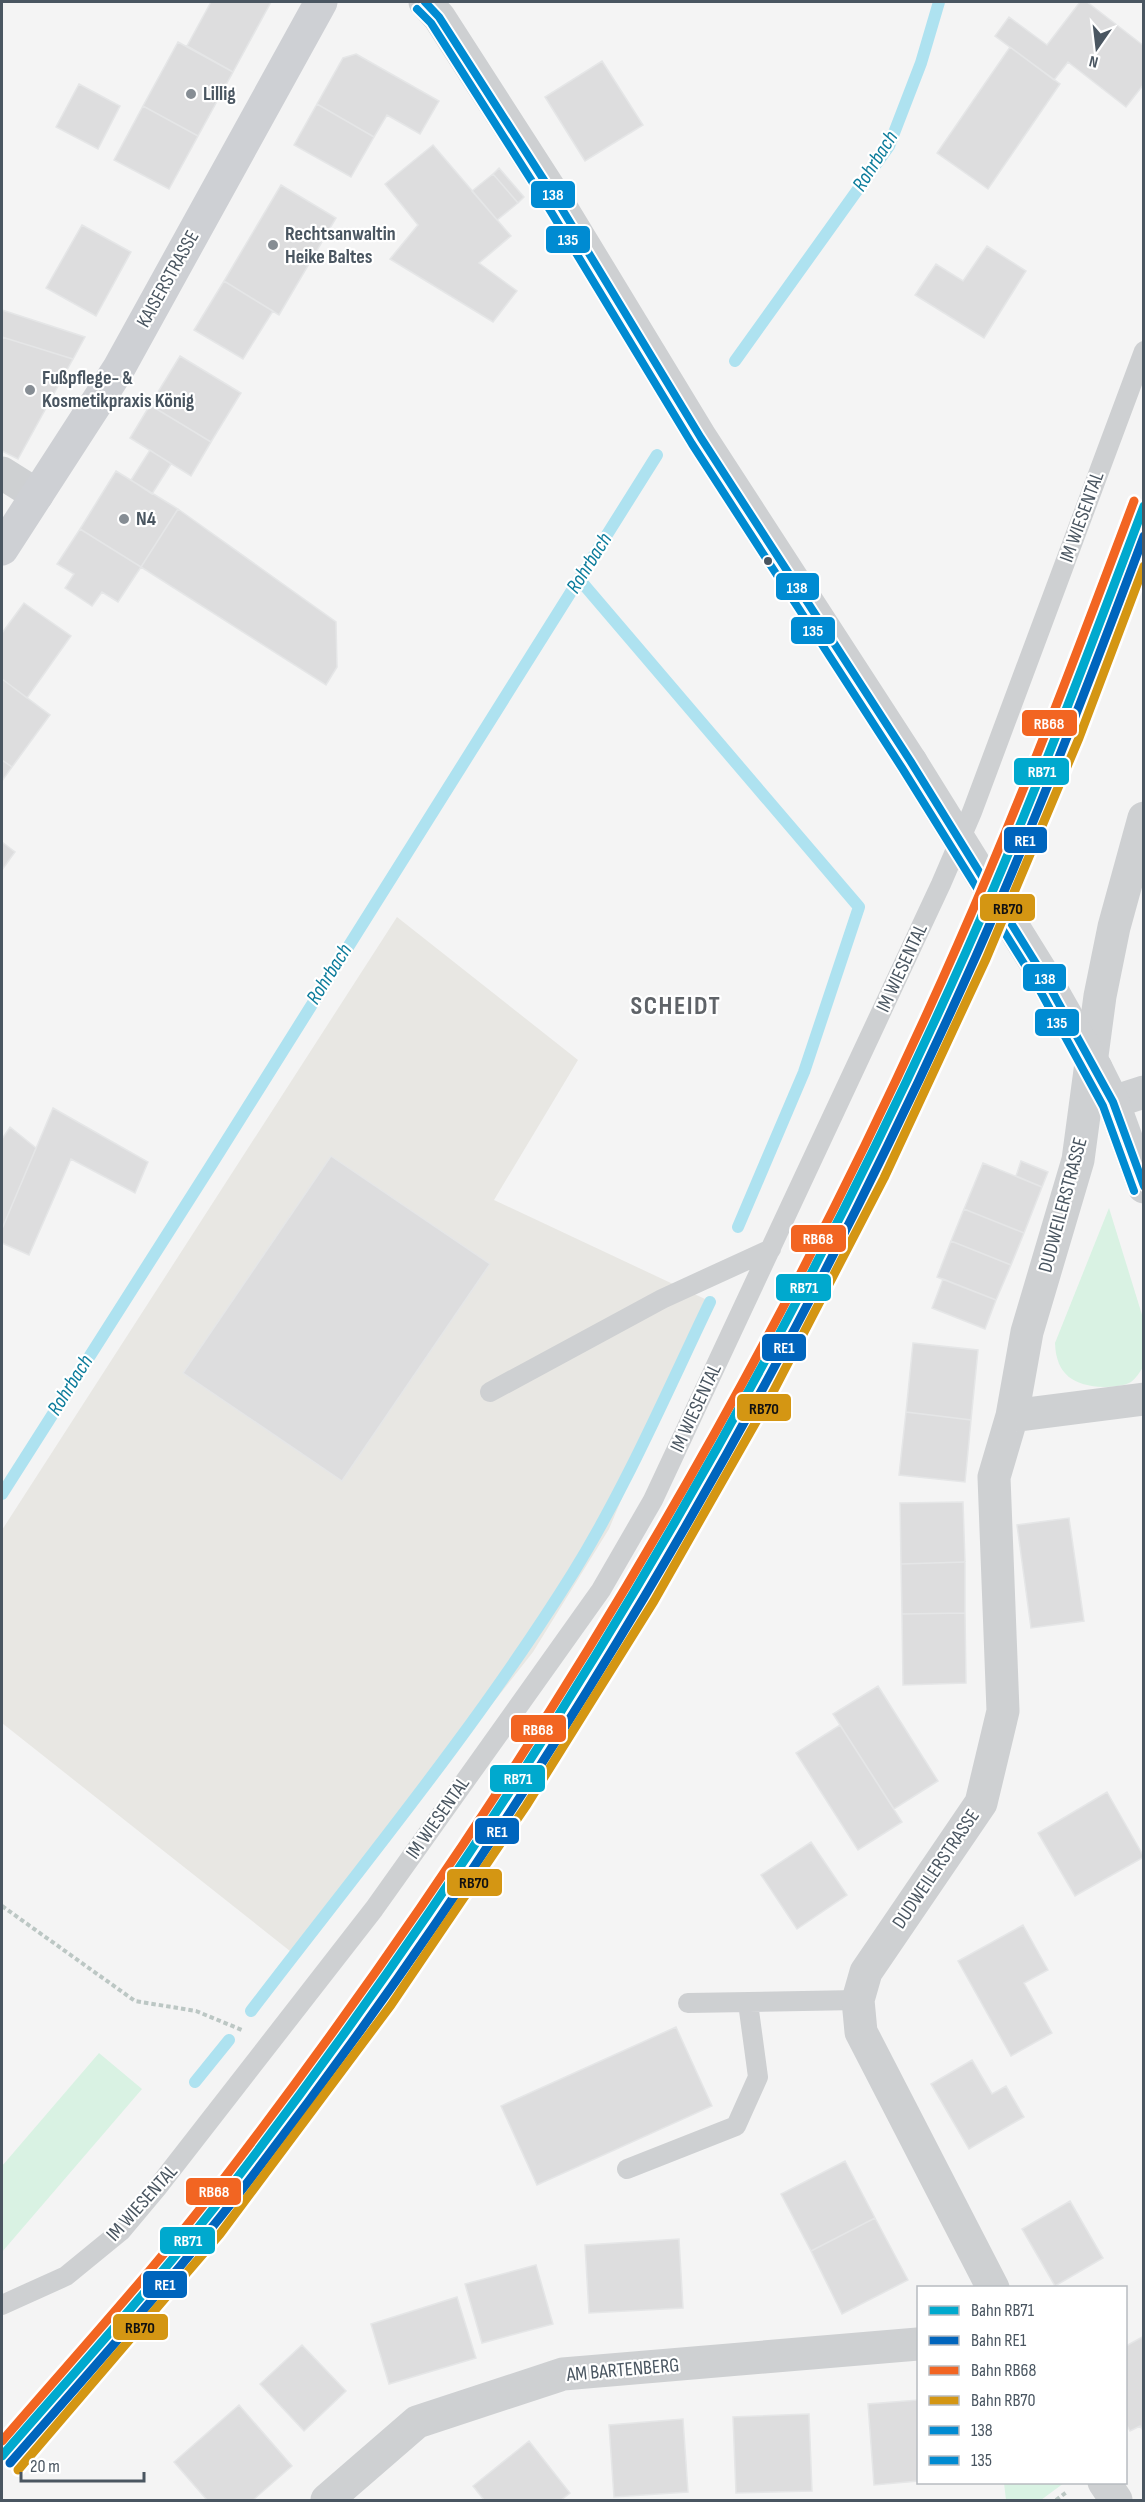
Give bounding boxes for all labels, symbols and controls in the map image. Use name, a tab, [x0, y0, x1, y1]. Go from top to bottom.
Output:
north arrow	[1067, 18, 1127, 78]
text: N	[1087, 51, 1100, 71]
place label: Lillig	[203, 82, 236, 106]
marker: Lillig	[184, 87, 198, 101]
water label: Rohrbach	[847, 126, 903, 196]
line badge: 138	[530, 180, 576, 209]
text: 138	[543, 186, 564, 205]
place label: Rechtsanwaltin Heike Baltes	[285, 222, 396, 269]
line badge: 135	[545, 225, 591, 254]
street label: KAISERSTRASSE	[132, 226, 204, 332]
text: 135	[558, 231, 578, 250]
marker: Rechtsanwaltin Heike Baltes	[266, 238, 280, 252]
place label: Fußpflege- & Kosmetikpraxis König	[42, 366, 195, 413]
marker: Fußpflege- & Kosmetikpraxis König	[23, 383, 37, 397]
street label: IM WIESENTAL	[1055, 468, 1110, 566]
place label: N4	[136, 507, 156, 531]
marker: N4	[117, 512, 131, 526]
water label: Rohrbach	[561, 528, 617, 598]
unlabelled marker	[762, 555, 774, 567]
line badge: 138	[775, 572, 820, 601]
text: 138	[787, 579, 808, 598]
line badge: 135	[790, 616, 836, 645]
text: 135	[803, 622, 823, 641]
line badge: RB68	[1021, 709, 1078, 737]
text: RB68	[1034, 715, 1065, 734]
line badge: RB71	[1013, 757, 1070, 786]
text: RB71	[1028, 763, 1057, 782]
line badge: RE1	[1003, 826, 1048, 854]
text: RE1	[1014, 832, 1036, 851]
line badge: RB70	[979, 893, 1036, 922]
text: RB70	[993, 900, 1023, 919]
street label: IM WIESENTAL	[871, 919, 933, 1016]
water label: Rohrbach	[301, 939, 357, 1009]
line badge: 138	[1022, 963, 1067, 992]
text: 138	[1035, 970, 1056, 989]
district label: SCHEIDT	[631, 991, 721, 1022]
line badge: 135	[1034, 1008, 1080, 1037]
text: 135	[1047, 1014, 1067, 1033]
street label: DUDWEILERSTRASSE	[1033, 1135, 1093, 1275]
line badge: RB68	[790, 1224, 847, 1253]
text: RB68	[803, 1230, 834, 1249]
line badge: RB71	[775, 1273, 832, 1302]
text: RB71	[790, 1279, 819, 1298]
line badge: RE1	[761, 1333, 807, 1362]
text: RE1	[773, 1339, 795, 1358]
water label: Rohrbach	[42, 1350, 98, 1420]
street label: IM WIESENTAL	[665, 1359, 727, 1456]
line badge: RB70	[736, 1393, 792, 1422]
text: RB70	[749, 1400, 779, 1419]
line badge: RB68	[510, 1714, 567, 1743]
text: RB68	[523, 1721, 554, 1740]
line badge: RB71	[489, 1764, 546, 1793]
text: RB71	[504, 1770, 533, 1789]
street label: IM WIESENTAL	[401, 1772, 475, 1864]
street label: DUDWEILERSTRASSE	[887, 1805, 985, 1933]
line badge: RE1	[474, 1817, 520, 1845]
text: RE1	[486, 1823, 508, 1842]
line badge: RB70	[446, 1868, 503, 1897]
text: RB70	[459, 1874, 489, 1893]
street label: IM WIESENTAL	[101, 2159, 183, 2246]
line badge: RB68	[185, 2177, 242, 2206]
text: RB68	[199, 2183, 230, 2202]
line badge: RB71	[159, 2226, 216, 2255]
text: RB71	[174, 2232, 203, 2251]
line badge: RE1	[142, 2270, 188, 2299]
text: RE1	[154, 2276, 176, 2295]
legend	[917, 2286, 1127, 2484]
text: Bahn RB71	[971, 2300, 1035, 2321]
line badge: RB70	[112, 2313, 169, 2341]
text: RB70	[125, 2319, 155, 2338]
text: Bahn RE1	[971, 2330, 1027, 2351]
street label: AM BARTENBERG	[565, 2353, 680, 2387]
text: Bahn RB68	[971, 2360, 1036, 2381]
text: Bahn RB70	[971, 2390, 1036, 2411]
text: 138	[971, 2420, 993, 2441]
scale bar	[21, 2445, 144, 2483]
text: 135	[971, 2450, 992, 2471]
text: 20 m	[30, 2456, 60, 2477]

